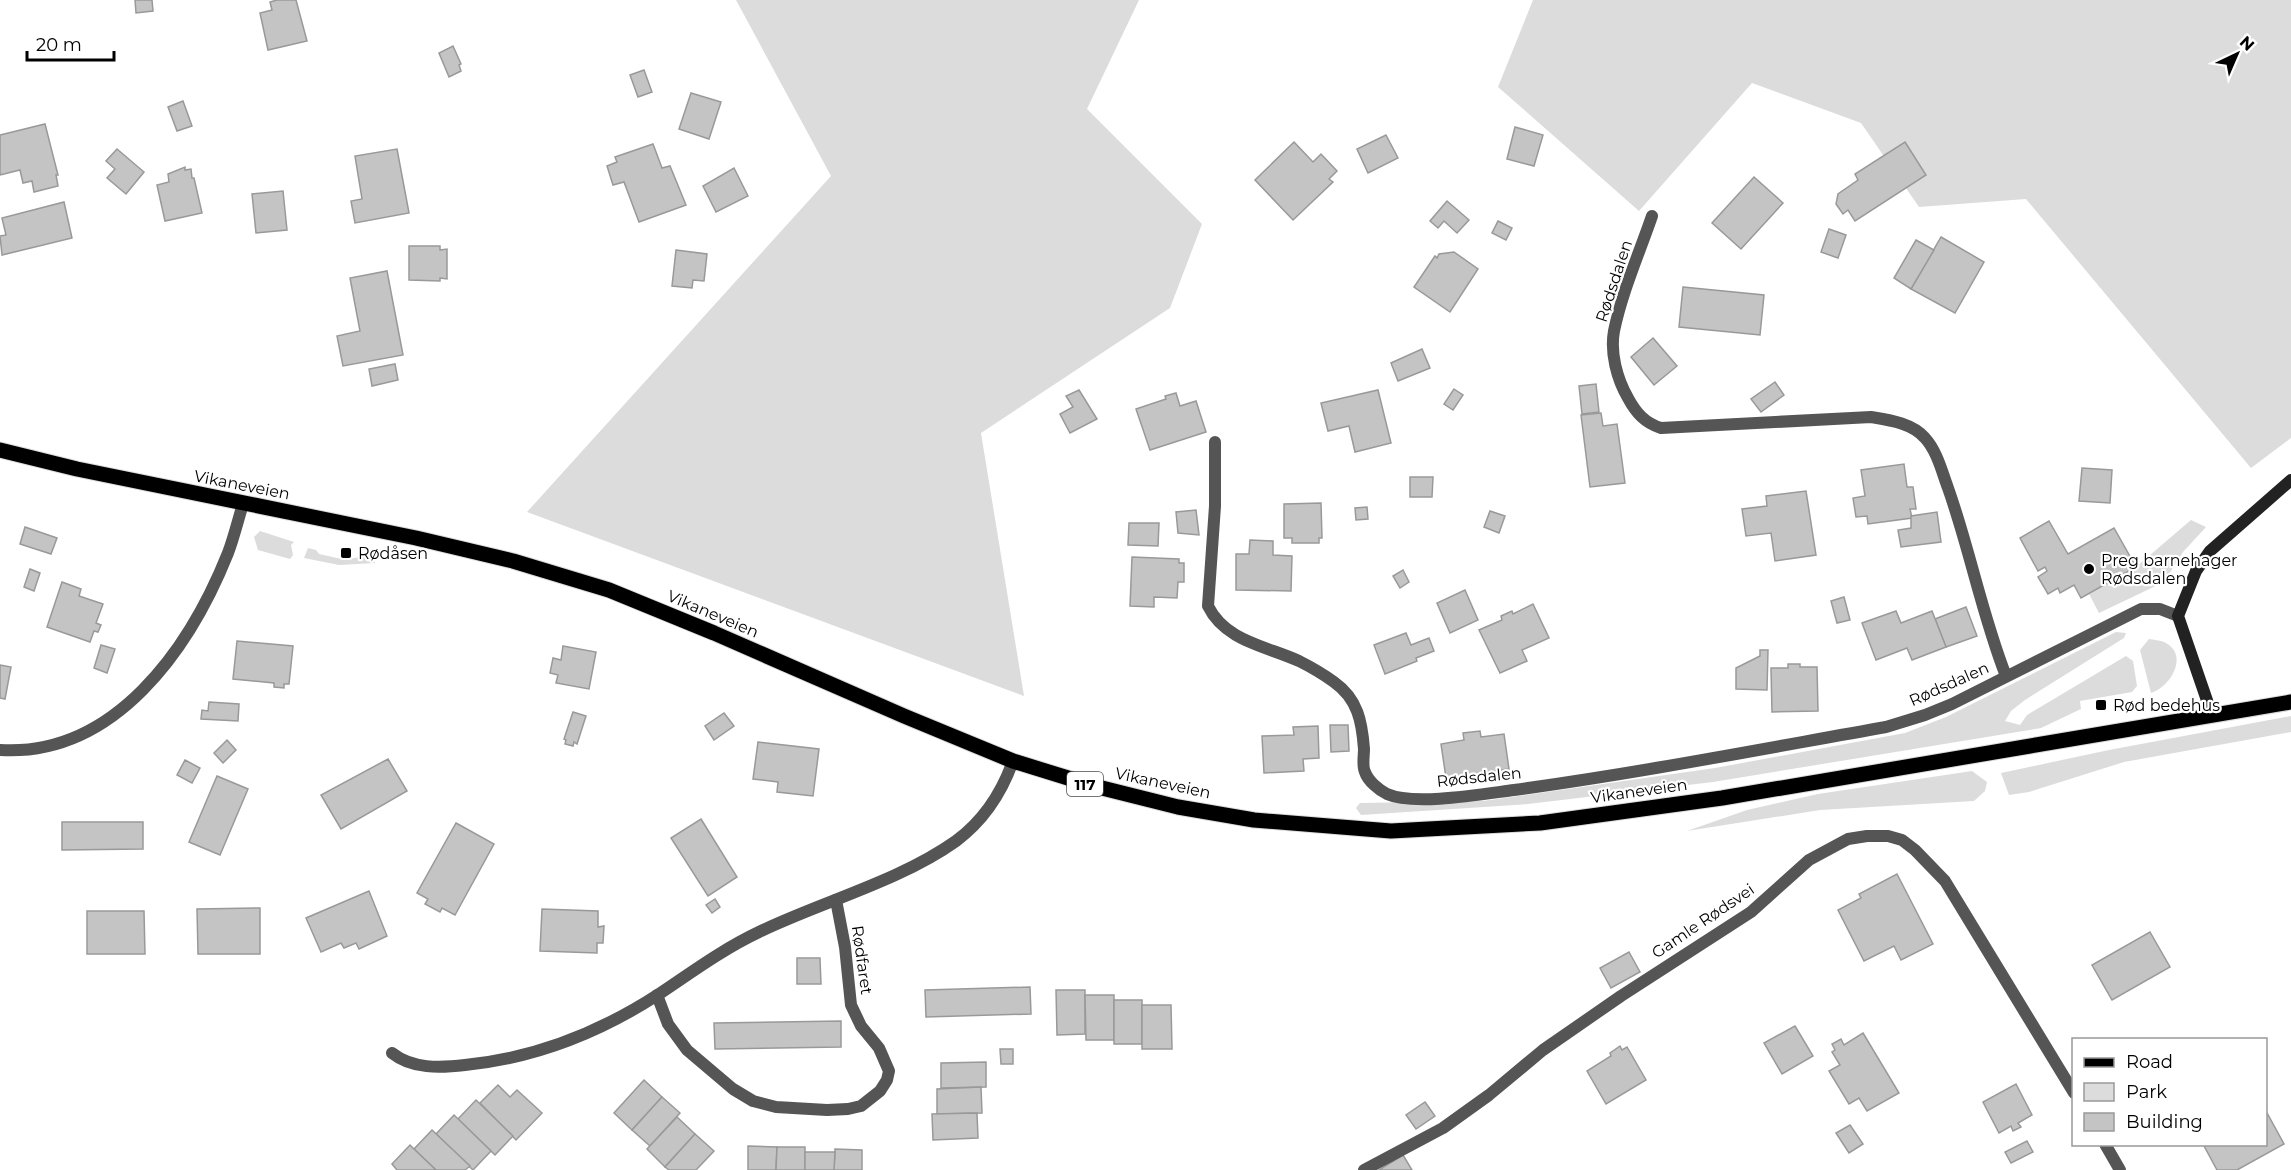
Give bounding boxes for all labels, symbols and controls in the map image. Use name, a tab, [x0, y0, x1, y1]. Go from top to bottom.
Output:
scale bar	[27, 24, 114, 62]
north arrow	[2207, 24, 2267, 84]
text: N	[2236, 32, 2258, 55]
text: 20 m	[36, 34, 82, 56]
street label: Rødsdalen	[1592, 237, 1636, 325]
street label: Vikaneveien	[192, 466, 292, 504]
place label: Rødåsen	[358, 544, 428, 563]
marker: Rødåsen	[339, 546, 353, 560]
place label: Preg barnehager Rødsdalen	[2101, 551, 2237, 588]
marker: Preg barnehager Rødsdalen	[2082, 562, 2096, 576]
street label: Vikaneveien	[665, 586, 761, 642]
street label: Rødsdalen	[1906, 658, 1992, 710]
place label: Rød bedehus	[2113, 696, 2220, 715]
marker: Rød bedehus	[2094, 698, 2108, 712]
street label: Rødsdalen	[1436, 763, 1522, 791]
street label: Vikaneveien	[1113, 764, 1213, 802]
road number: 117	[1067, 772, 1103, 796]
street label: Vikaneveien	[1590, 775, 1688, 807]
street label: Gamle Rødsvei	[1648, 880, 1758, 962]
street label: Rødfaret	[848, 924, 876, 996]
legend	[2072, 1038, 2267, 1146]
text: Road	[2126, 1051, 2173, 1073]
text: Park	[2126, 1081, 2167, 1103]
text: Building	[2126, 1111, 2203, 1133]

